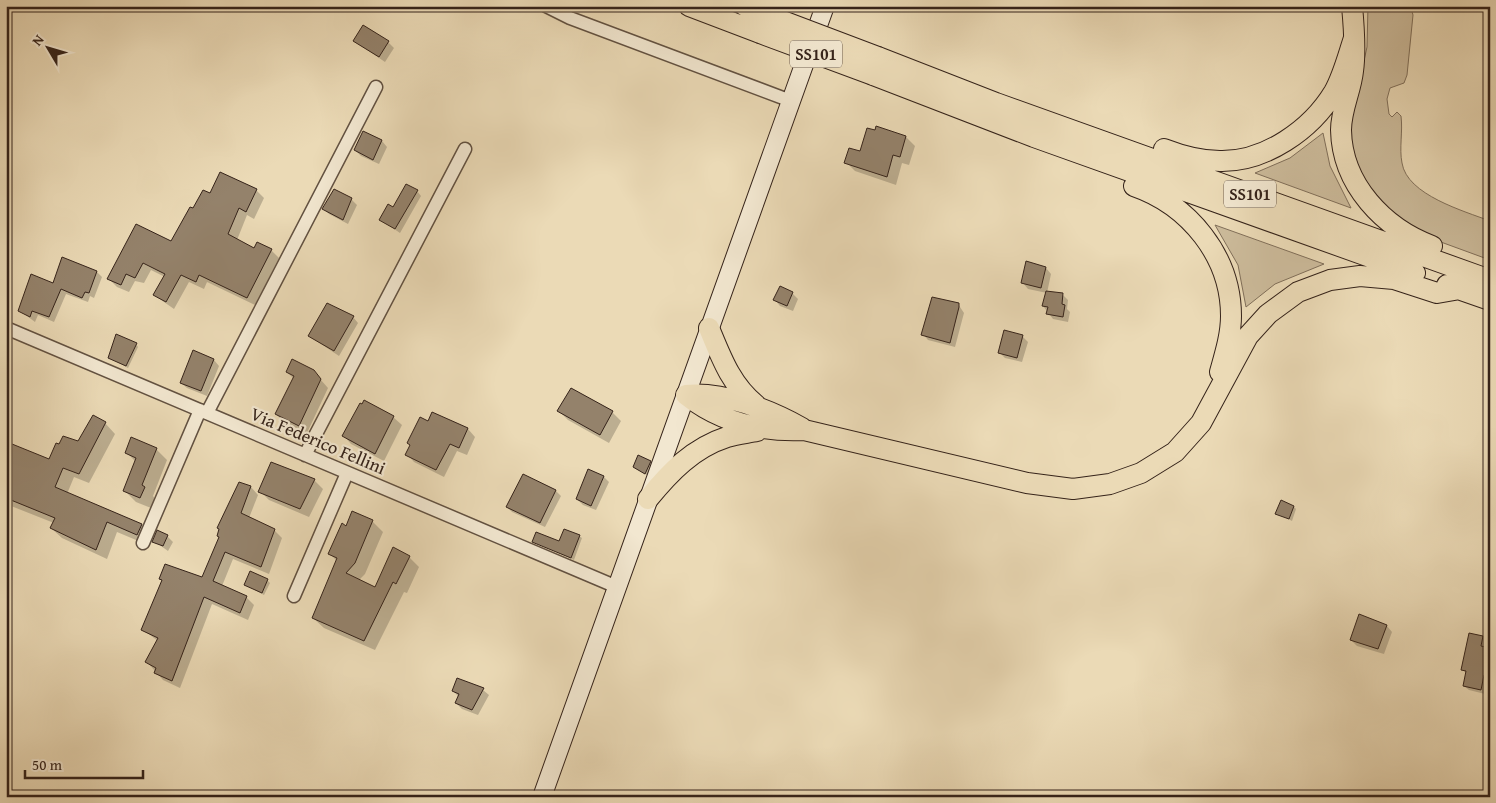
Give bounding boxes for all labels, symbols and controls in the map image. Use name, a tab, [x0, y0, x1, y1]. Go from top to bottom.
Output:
north arrow	[22, 22, 72, 72]
text: N	[27, 30, 49, 50]
road number: SS101	[790, 41, 842, 68]
road number: SS101	[1224, 180, 1276, 208]
street label: Via Federico Fellini	[246, 400, 390, 481]
scale bar	[25, 748, 142, 780]
text: 50 m	[32, 754, 63, 775]

